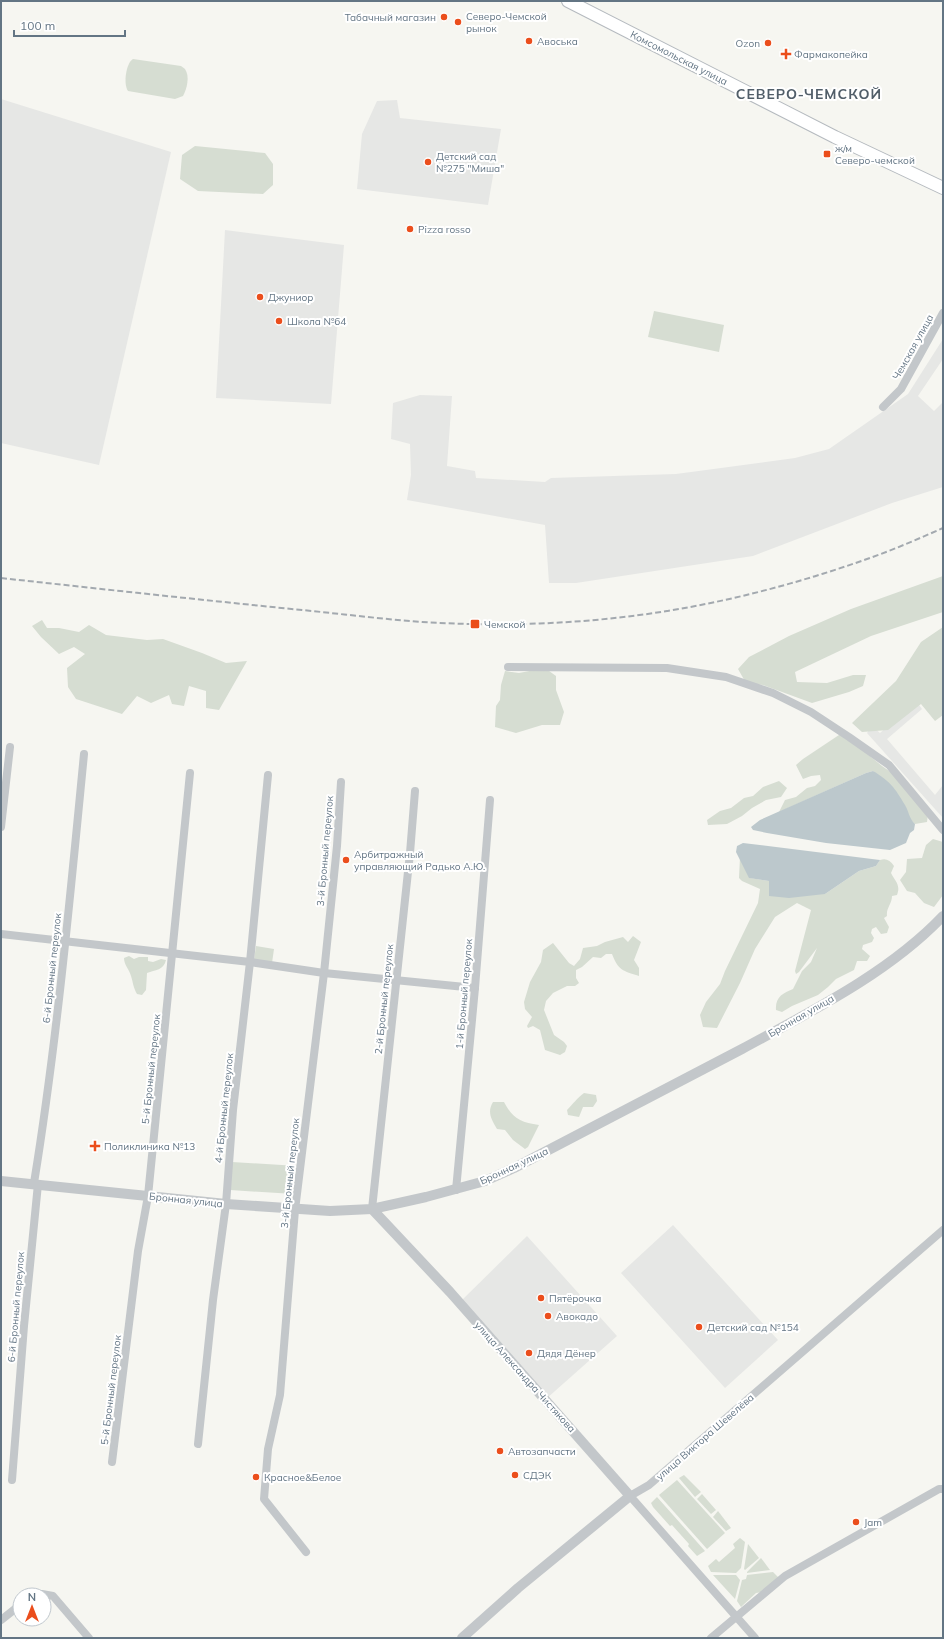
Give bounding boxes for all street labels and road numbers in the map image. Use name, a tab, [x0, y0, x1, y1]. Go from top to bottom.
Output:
street label: Комсомольская улица	[628, 28, 730, 88]
street label: Чемская улица	[890, 312, 936, 382]
street label: 3-й Бронный переулок	[314, 795, 336, 907]
street label: 6-й Бронный переулок	[40, 912, 64, 1024]
street label: 1-й Бронный переулок	[453, 938, 475, 1050]
street label: 2-й Бронный переулок	[372, 943, 396, 1055]
street label: Бронная улица	[766, 992, 836, 1040]
street label: 5-й Бронный переулок	[139, 1013, 163, 1125]
street label: 4-й Бронный переулок	[212, 1052, 236, 1164]
street label: 3-й Бронный переулок	[278, 1117, 302, 1229]
street label: Бронная улица	[478, 1144, 550, 1188]
street label: Бронная улица	[149, 1190, 223, 1210]
street label: 6-й Бронный переулок	[5, 1251, 27, 1363]
street label: улица Александра Чистякова	[472, 1319, 578, 1435]
street label: 5-й Бронный переулок	[98, 1334, 124, 1446]
street label: улица Виктора Шевелёва	[653, 1391, 757, 1483]

